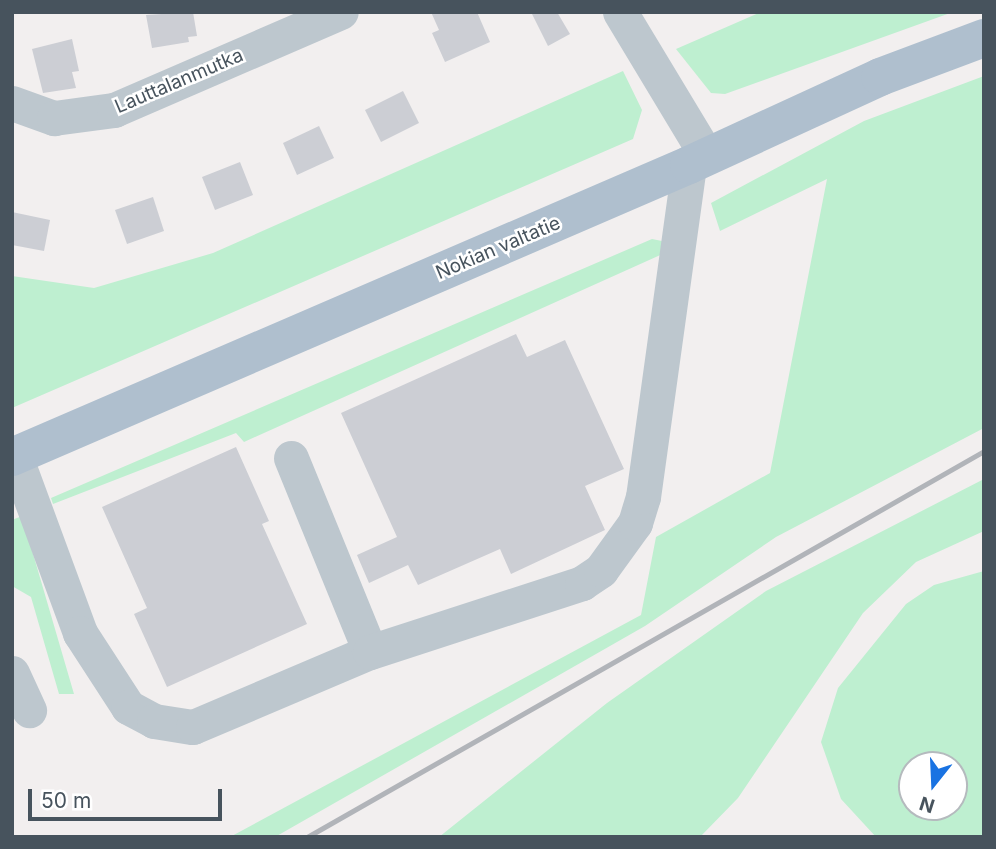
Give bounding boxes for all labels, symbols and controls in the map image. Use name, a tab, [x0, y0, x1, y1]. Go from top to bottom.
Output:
street label: Lauttalanmutka	[111, 44, 247, 118]
street label: Nokian valtatie	[432, 212, 564, 284]
north arrow	[898, 751, 968, 821]
scale bar	[32, 776, 226, 820]
text: 50 m	[41, 788, 91, 813]
text: N	[917, 791, 937, 818]

